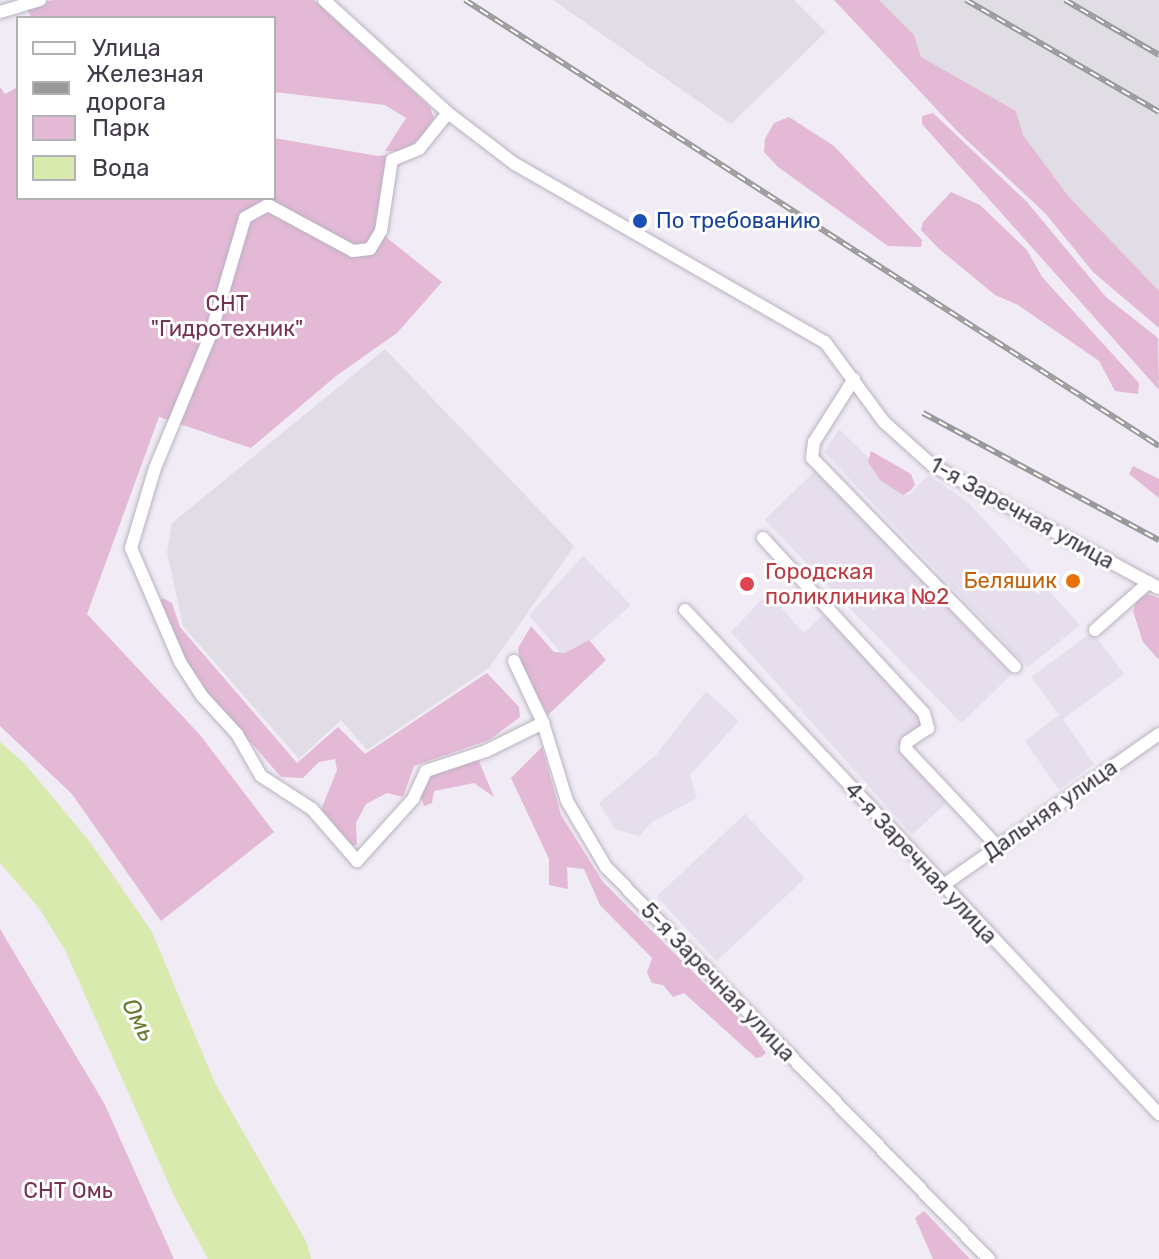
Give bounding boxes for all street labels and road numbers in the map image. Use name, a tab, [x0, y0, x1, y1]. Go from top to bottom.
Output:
street label: 1-я Заречная улица	[925, 451, 1119, 575]
street label: Дальняя улица	[978, 754, 1122, 866]
street label: 4-я Заречная улица	[839, 777, 1003, 949]
street label: 5-я Заречная улица	[635, 897, 801, 1067]

